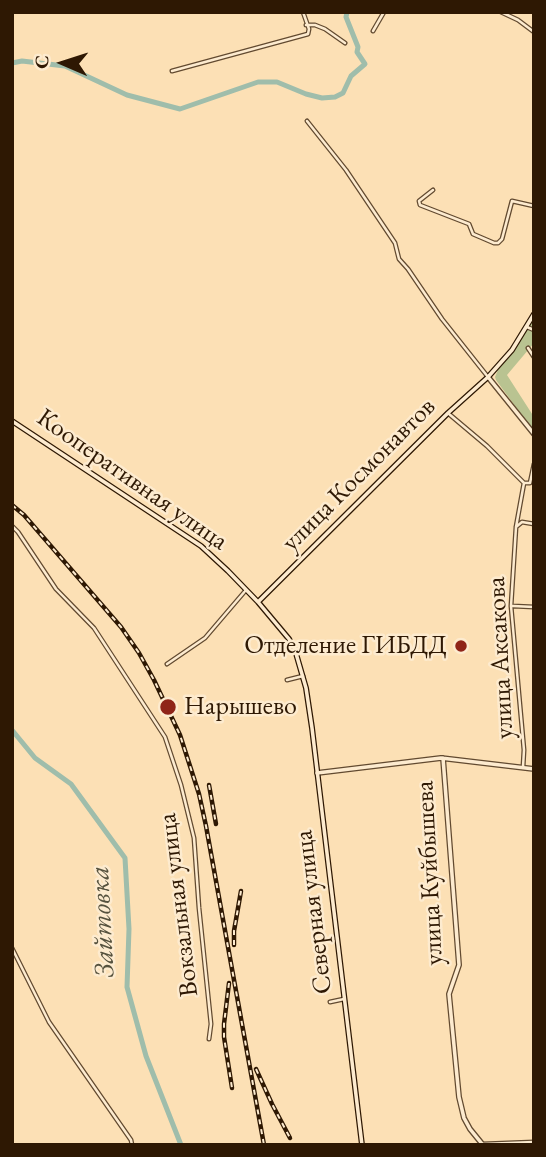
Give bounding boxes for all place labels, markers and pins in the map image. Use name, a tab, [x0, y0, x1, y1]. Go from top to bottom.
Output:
place label: Отделение ГИБДД	[244, 630, 447, 662]
marker: Отделение ГИБДД	[453, 638, 469, 654]
place label: Нарышево	[184, 691, 297, 723]
marker: Нарышево	[158, 697, 178, 717]

